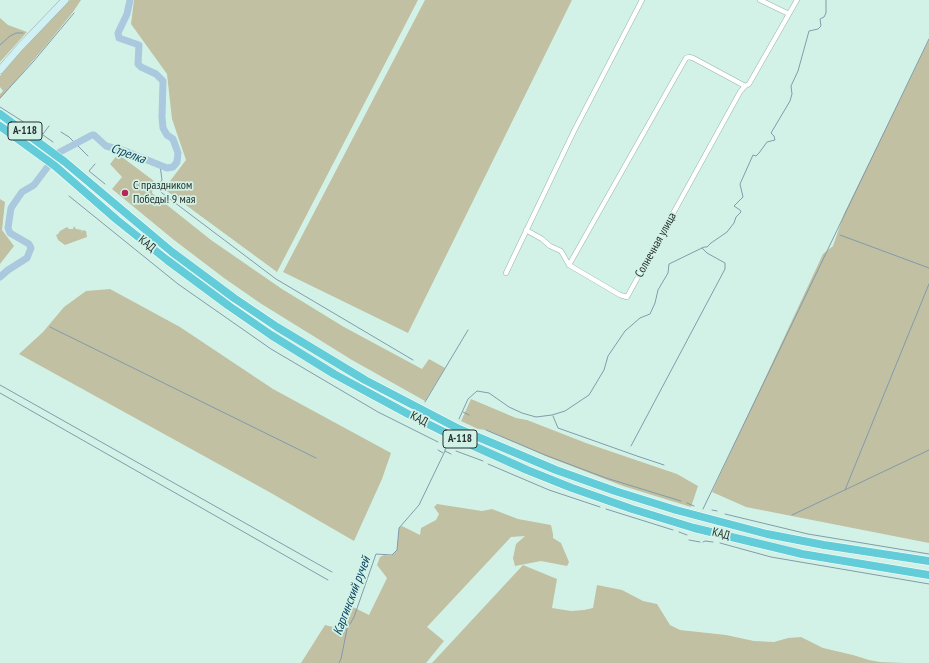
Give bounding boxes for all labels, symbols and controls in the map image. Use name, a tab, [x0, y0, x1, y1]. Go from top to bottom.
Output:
road number: А-118	[8, 122, 42, 140]
water label: Стрелка	[109, 141, 147, 167]
place label: С праздником Победы! 9 мая	[133, 179, 195, 207]
marker: С праздником Победы! 9 мая	[120, 188, 130, 198]
street label: Солнечная улица	[632, 210, 680, 280]
street label: КАД	[135, 233, 159, 255]
street label: КАД	[408, 408, 430, 430]
road number: А-118	[443, 430, 477, 448]
street label: КАД	[711, 525, 731, 543]
water label: Каргинский ручей	[330, 554, 374, 638]

